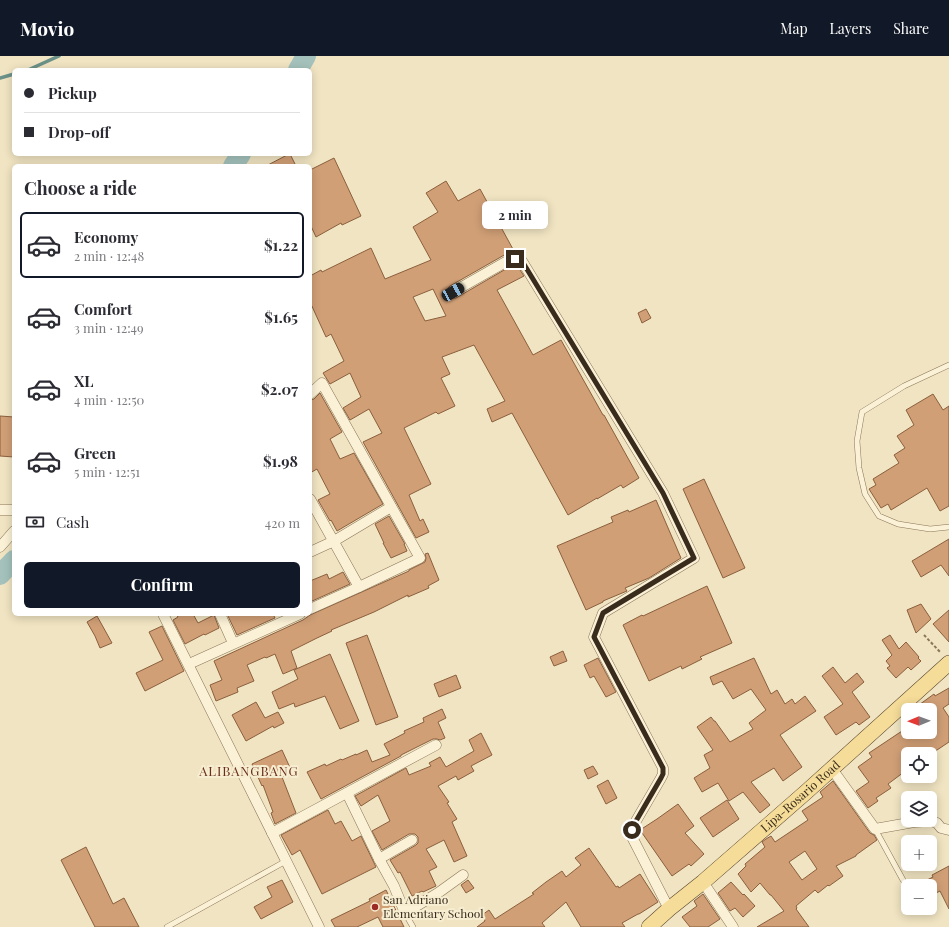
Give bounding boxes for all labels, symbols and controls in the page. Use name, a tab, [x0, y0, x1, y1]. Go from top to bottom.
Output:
text: Movio	[20, 15, 74, 41]
text: Map	[780, 19, 808, 38]
text: Layers	[830, 19, 871, 38]
text: Share	[893, 19, 929, 38]
text: Pickup	[48, 83, 97, 103]
text: Drop-off	[48, 122, 110, 142]
text: Choose a ride	[24, 176, 137, 200]
callout: 2 min	[482, 201, 548, 229]
text: 2 min	[498, 206, 532, 223]
icon: car	[26, 227, 62, 263]
text: Economy	[74, 227, 138, 247]
text: $1.22	[264, 235, 298, 255]
text: 2 min · 12:48	[74, 247, 144, 264]
route end	[506, 250, 524, 268]
car	[440, 281, 466, 303]
icon: car	[26, 299, 62, 335]
text: Comfort	[74, 299, 132, 319]
text: $1.65	[264, 307, 298, 327]
text: 3 min · 12:49	[74, 319, 144, 336]
icon: car	[26, 371, 62, 407]
text: XL	[74, 371, 94, 391]
text: $2.07	[261, 379, 298, 399]
text: 4 min · 12:50	[74, 391, 144, 408]
icon: car	[26, 443, 62, 479]
text: Green	[74, 443, 116, 463]
text: $1.98	[263, 451, 298, 471]
text: 5 min · 12:51	[74, 463, 140, 480]
icon: cash	[24, 511, 46, 533]
text: Cash	[56, 512, 89, 532]
text: 420 m	[265, 514, 300, 531]
button: Confirm	[24, 562, 300, 608]
north arrow	[901, 703, 937, 739]
map controls	[901, 703, 937, 915]
button: locate	[901, 747, 937, 783]
street label: Lipa-Rosario Road	[757, 756, 843, 835]
district label: ALIBANGBANG	[198, 762, 299, 779]
button: layers	[901, 791, 937, 827]
route start	[623, 821, 641, 839]
button: +	[901, 835, 937, 871]
button: −	[901, 879, 937, 915]
place label: San Adriano Elementary School	[383, 891, 484, 921]
marker: San Adriano Elementary School	[370, 902, 380, 912]

